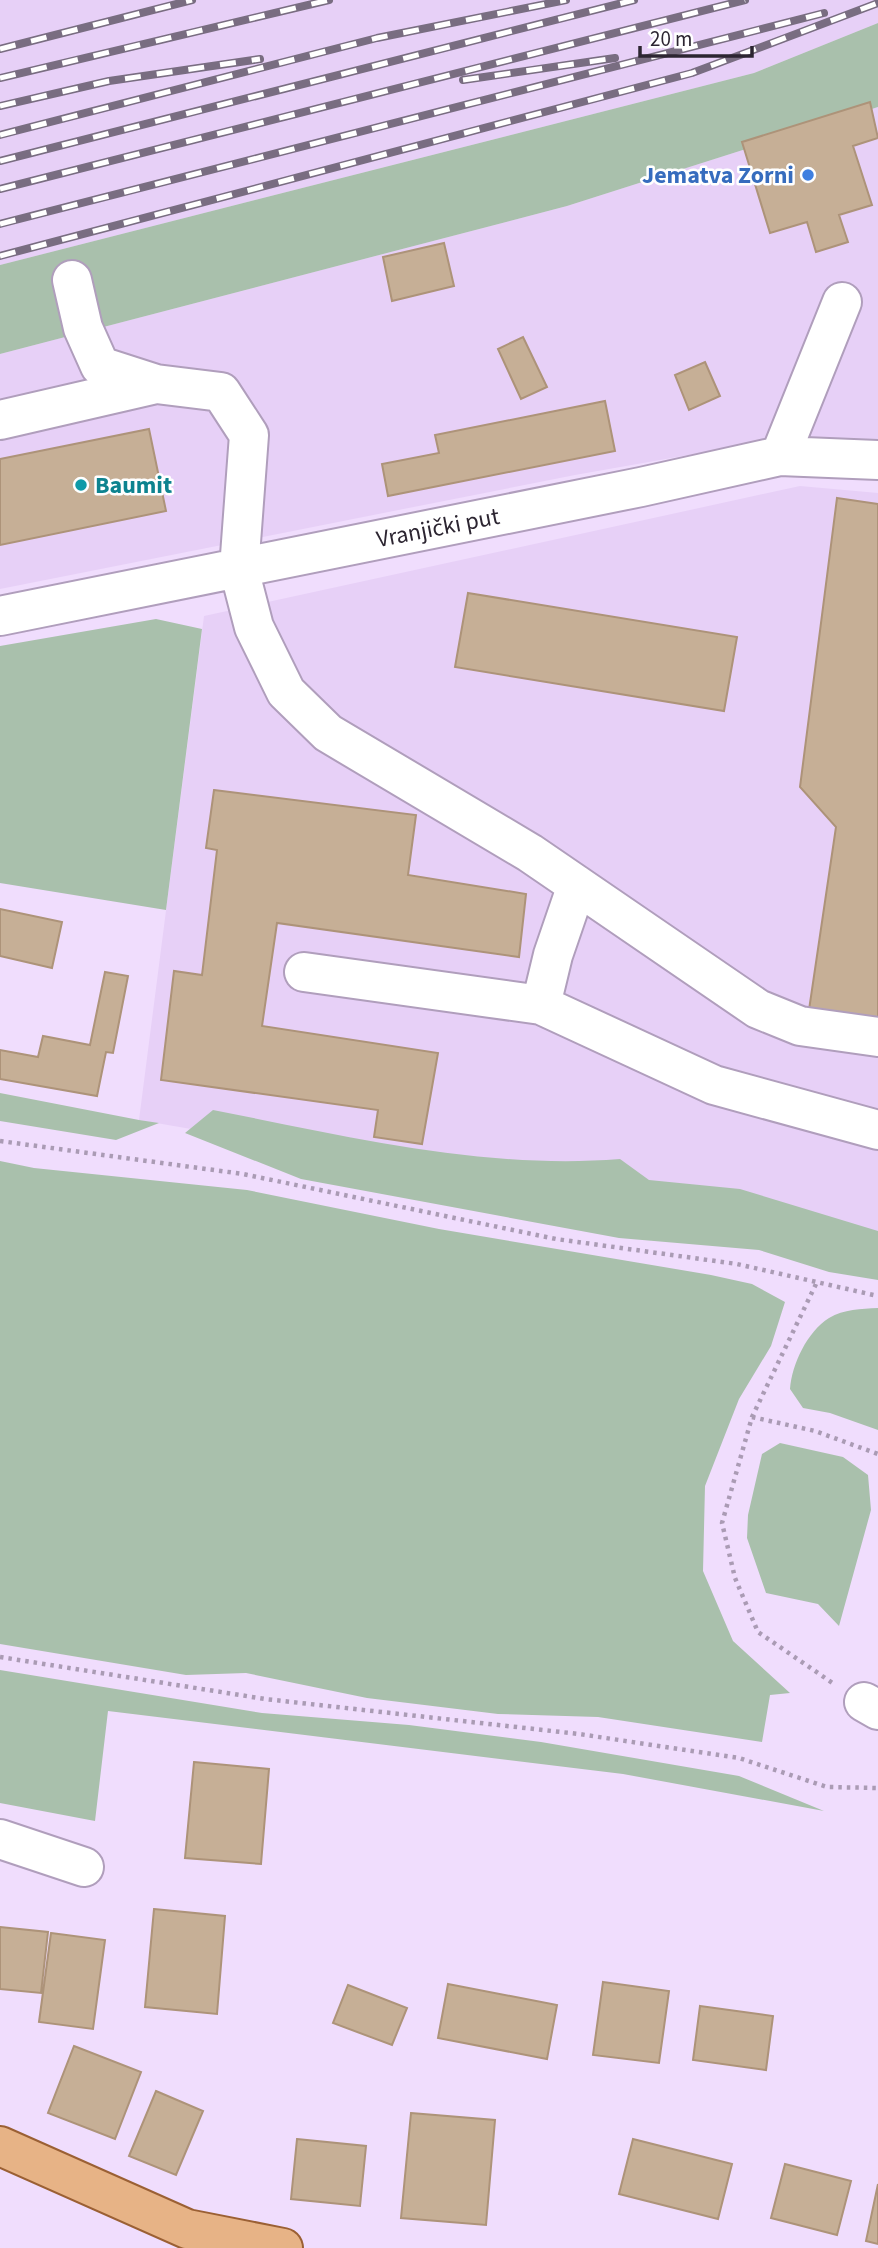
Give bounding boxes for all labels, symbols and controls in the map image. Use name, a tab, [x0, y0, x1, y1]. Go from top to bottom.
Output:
scale bar	[640, 14, 752, 58]
text: 20 m	[650, 24, 692, 54]
place label: Jematva Zorni	[642, 158, 794, 193]
marker: Jematva Zorni	[800, 167, 816, 183]
place label: Baumit	[95, 468, 172, 503]
marker: Baumit	[73, 477, 89, 493]
street label: Vranjički put	[373, 499, 503, 557]

